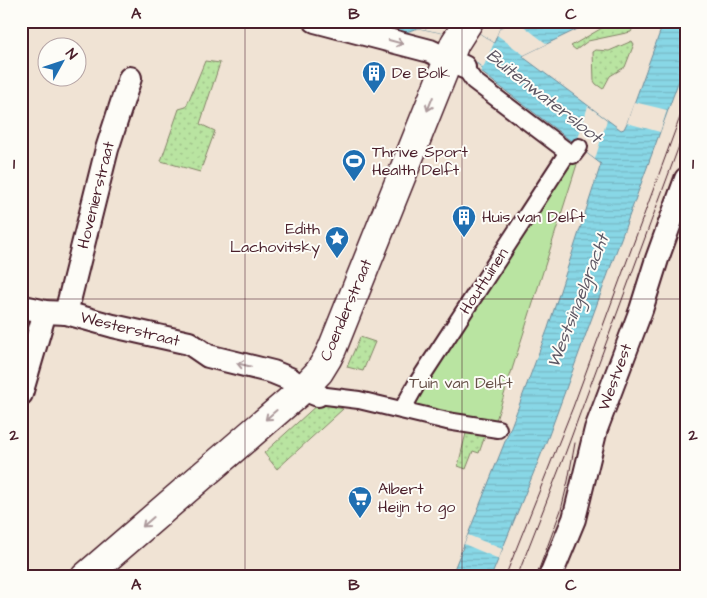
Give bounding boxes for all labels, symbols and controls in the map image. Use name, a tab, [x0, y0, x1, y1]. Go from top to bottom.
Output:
text: A	[131, 3, 142, 25]
text: B	[348, 3, 360, 25]
text: C	[565, 3, 577, 25]
north arrow	[38, 38, 88, 88]
one-way arrow	[387, 38, 403, 47]
water label: Buitenwatersloot	[481, 43, 609, 150]
text: N	[61, 44, 82, 64]
building icon: De Bolk	[361, 60, 387, 94]
place label: De Bolk	[392, 62, 450, 84]
one-way arrow	[425, 96, 434, 111]
street label: Hovenierstraat	[72, 139, 120, 251]
place label: Thrive Sport Health Delft	[372, 141, 469, 181]
sports icon: Thrive Sport Health Delft	[341, 148, 367, 182]
text: 1	[13, 153, 16, 175]
text: 1	[692, 153, 695, 175]
building icon: Huis van Delft	[451, 204, 477, 238]
place label: Huis van Delft	[482, 206, 586, 228]
place label: Edith Lachovitsky	[230, 218, 320, 259]
place icon: Edith Lachovitsky	[324, 225, 350, 259]
water label: Westsingelgracht	[541, 229, 617, 372]
street label: Houttuinen	[454, 244, 514, 318]
street label: Coenderstraat	[315, 255, 378, 364]
street label: Westerstraat	[78, 306, 183, 352]
street label: Westvest	[593, 340, 637, 413]
one-way arrow	[236, 360, 252, 369]
park label: Tuin van Delft	[409, 372, 513, 394]
one-way arrow	[265, 409, 278, 421]
text: 2	[8, 424, 19, 446]
text: 2	[687, 424, 698, 446]
place label: Albert Heijn to go	[378, 478, 455, 519]
supermarket icon: Albert Heijn to go	[347, 485, 373, 519]
one-way arrow	[142, 516, 155, 528]
text: A	[131, 574, 142, 596]
text: B	[348, 574, 360, 596]
text: C	[565, 574, 577, 596]

